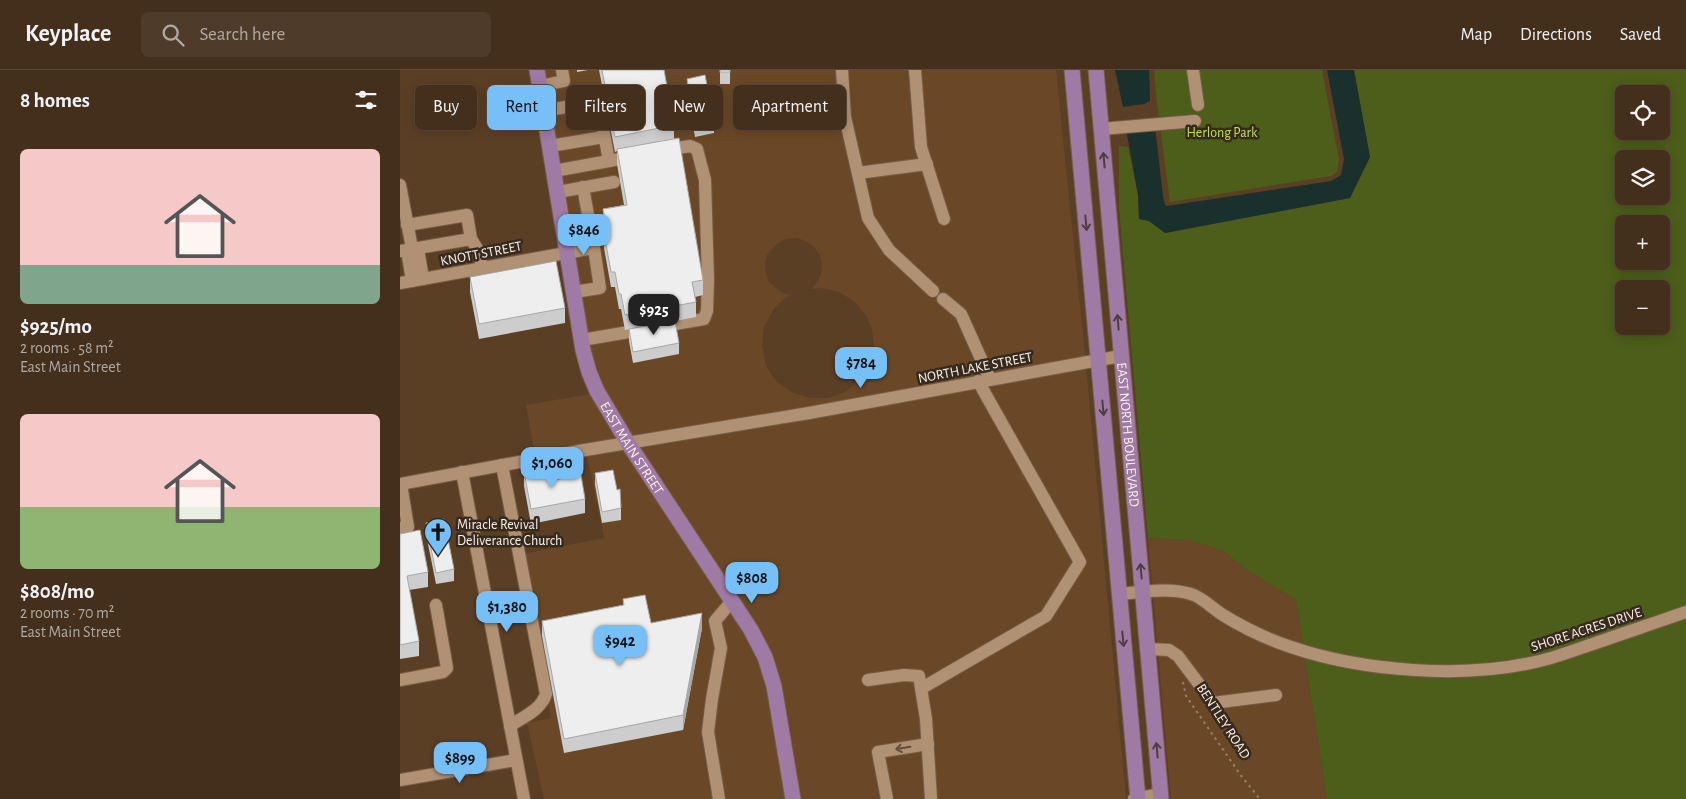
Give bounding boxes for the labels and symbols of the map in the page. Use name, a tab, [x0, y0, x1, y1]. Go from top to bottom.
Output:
park label: Herlong Park	[1187, 126, 1258, 140]
one-way arrow	[1099, 153, 1108, 169]
pin: $846	[554, 214, 614, 256]
one-way arrow	[1081, 215, 1091, 231]
street label: KNOTT STREET	[439, 239, 523, 269]
pin: $925	[624, 294, 684, 336]
one-way arrow	[1113, 315, 1123, 331]
pin: $784	[831, 346, 891, 389]
street label: NORTH LAKE STREET	[917, 350, 1034, 386]
street label: EAST NORTH BOULEVARD	[1114, 362, 1141, 507]
one-way arrow	[1098, 399, 1108, 415]
street label: EAST MAIN STREET	[597, 400, 666, 497]
pin: $1,060	[511, 446, 593, 489]
church icon: Miracle Revival Deliverance Church	[423, 517, 453, 556]
place label: Miracle Revival Deliverance Church	[457, 518, 562, 548]
pin: $808	[722, 562, 782, 604]
one-way arrow	[1136, 563, 1145, 579]
pin: $1,380	[466, 590, 548, 633]
street label: SHORE ACRES DRIVE	[1529, 605, 1644, 654]
pin: $942	[590, 624, 650, 667]
one-way arrow	[1119, 631, 1128, 647]
street label: BENTLEY ROAD	[1194, 682, 1253, 762]
pin: $899	[430, 742, 490, 784]
one-way arrow	[895, 743, 911, 753]
one-way arrow	[1152, 743, 1162, 759]

